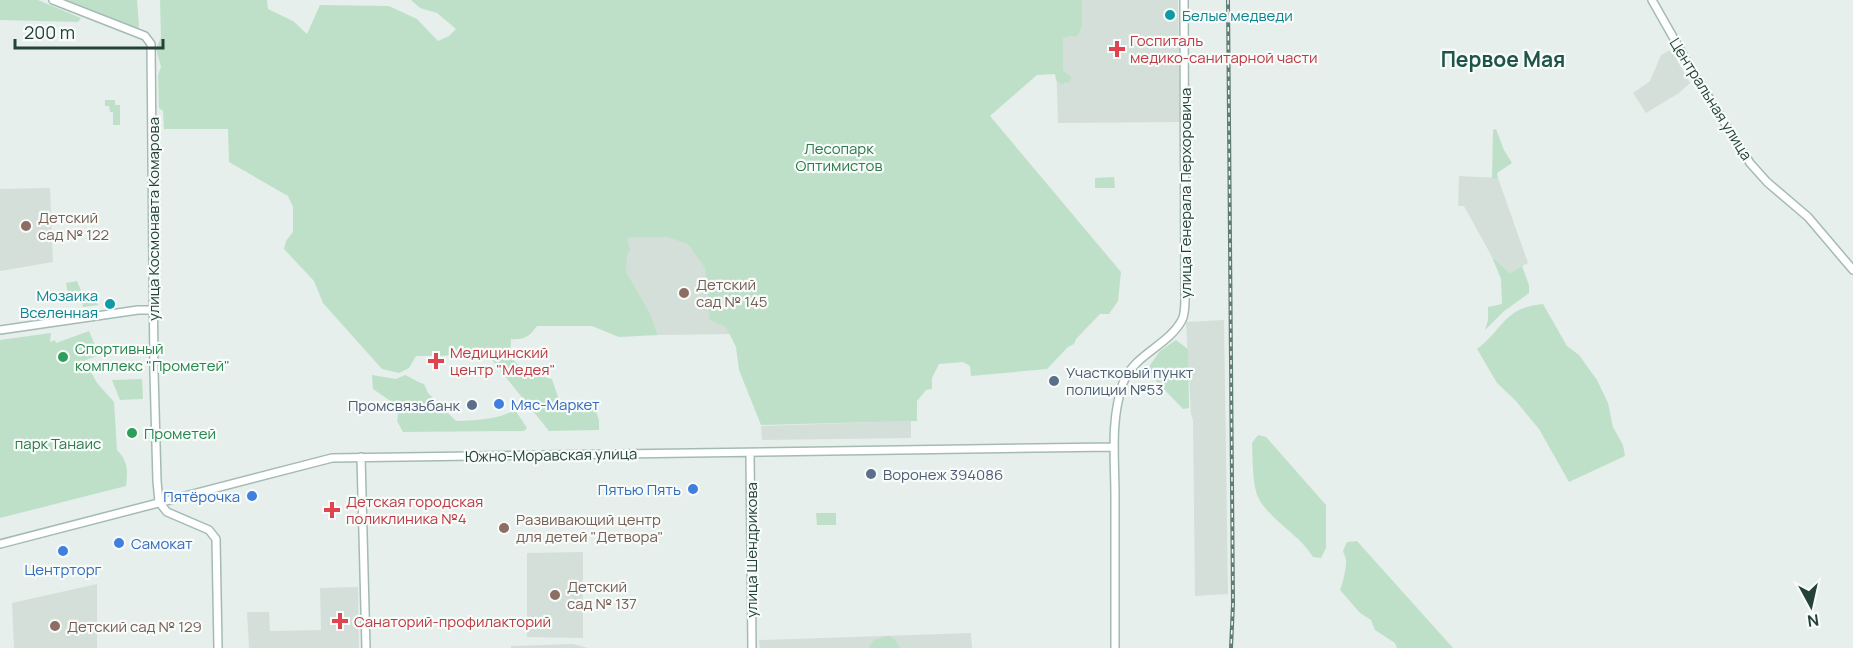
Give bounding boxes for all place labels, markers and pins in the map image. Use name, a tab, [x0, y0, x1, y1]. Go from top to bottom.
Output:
place label: Белые медведи	[1182, 5, 1293, 26]
marker: Белые медведи	[1163, 8, 1177, 22]
place label: Госпиталь медико-санитарной части	[1130, 30, 1318, 68]
marker: Госпиталь медико-санитарной части	[1108, 40, 1126, 58]
place label: Детский сад № 122	[38, 207, 109, 245]
marker: Детский сад № 122	[19, 219, 33, 233]
place label: Детский сад № 145	[696, 274, 768, 312]
place label: Мозаика Вселенная	[20, 285, 98, 323]
marker: Детский сад № 145	[677, 286, 691, 300]
marker: Мозаика Вселенная	[103, 297, 117, 311]
place label: Спортивный комплекс "Прометей"	[75, 338, 230, 376]
place label: Медицинский центр "Медея"	[450, 342, 555, 380]
marker: Спортивный комплекс "Прометей"	[56, 350, 70, 364]
marker: Медицинский центр "Медея"	[427, 352, 445, 370]
place label: Участковый пункт полиции №53	[1066, 362, 1194, 400]
marker: Участковый пункт полиции №53	[1047, 374, 1061, 388]
place label: Мяс-Маркет	[511, 394, 600, 415]
place label: Промсвязьбанк	[348, 395, 461, 416]
marker: Мяс-Маркет	[492, 397, 506, 411]
marker: Промсвязьбанк	[465, 398, 479, 412]
place label: Прометей	[144, 423, 216, 444]
marker: Прометей	[125, 426, 139, 440]
place label: Воронеж 394086	[883, 464, 1003, 485]
marker: Воронеж 394086	[864, 467, 878, 481]
place label: Пятью Пять	[598, 479, 681, 500]
marker: Пятью Пять	[686, 482, 700, 496]
place label: Пятёрочка	[163, 486, 240, 507]
marker: Пятёрочка	[245, 489, 259, 503]
place label: Детская городская поликлиника №4	[346, 491, 483, 529]
marker: Детская городская поликлиника №4	[323, 501, 341, 519]
place label: Развивающий центр для детей "Детвора"	[516, 509, 663, 547]
marker: Развивающий центр для детей "Детвора"	[497, 521, 511, 535]
place label: Самокат	[131, 533, 193, 554]
marker: Самокат	[112, 536, 126, 550]
marker: Центрторг	[56, 544, 70, 558]
place label: Центрторг	[24, 559, 102, 580]
place label: Детский сад № 137	[567, 576, 637, 614]
marker: Детский сад № 137	[548, 588, 562, 602]
place label: Cанаторий-профилакторий	[354, 611, 551, 632]
marker: Cанаторий-профилакторий	[331, 612, 349, 630]
place label: Детский сад № 129	[67, 616, 202, 637]
marker: Детский сад № 129	[48, 619, 62, 633]

